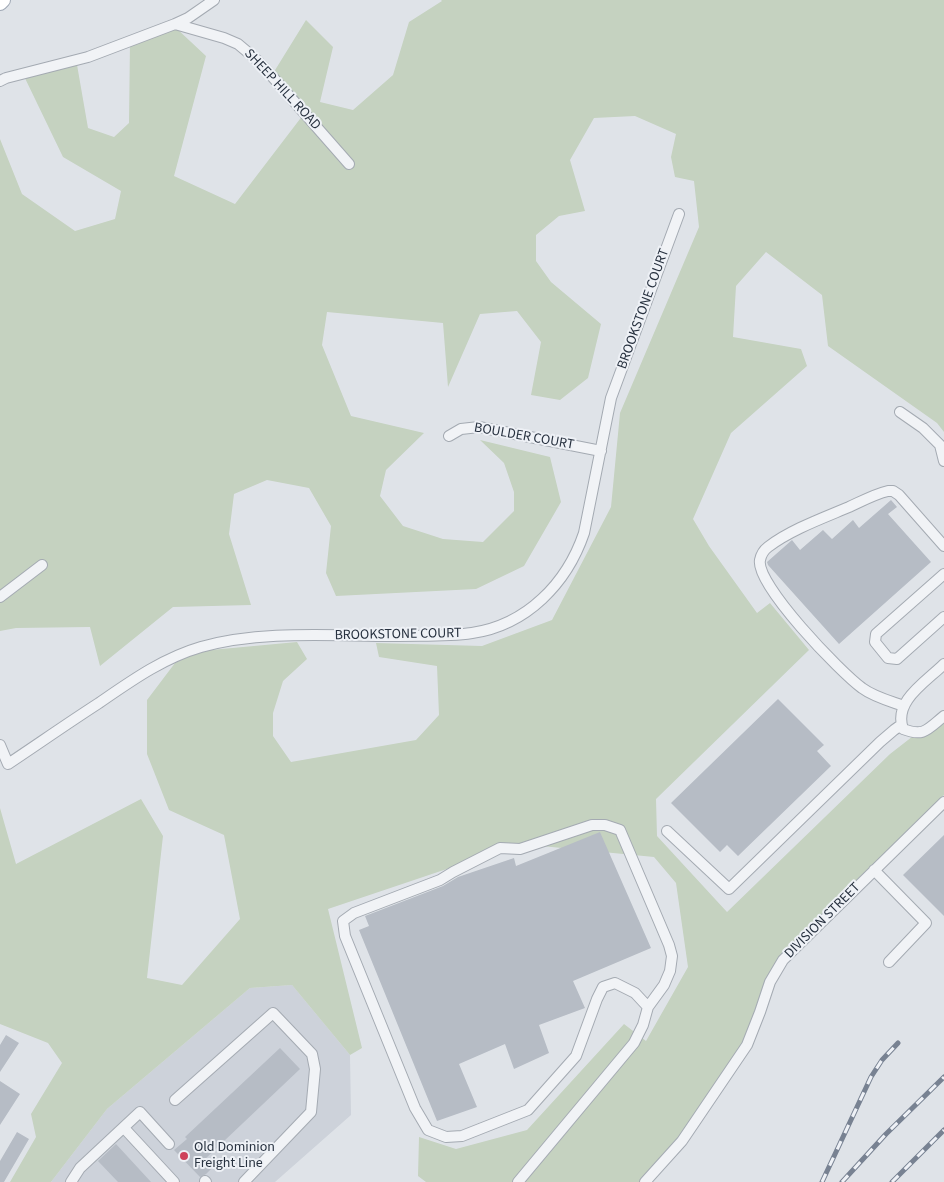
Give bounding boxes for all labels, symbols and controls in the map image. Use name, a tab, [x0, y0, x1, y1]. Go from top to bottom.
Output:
street label: SHEEP HILL ROAD	[240, 46, 324, 134]
street label: BROOKSTONE COURT	[614, 247, 674, 371]
street label: BOULDER COURT	[473, 420, 575, 454]
street label: BROOKSTONE COURT	[334, 625, 462, 645]
street label: DIVISION STREET	[782, 880, 864, 962]
place label: Old Dominion Freight Line	[194, 1140, 275, 1172]
marker: Old Dominion Freight Line	[178, 1150, 190, 1162]

